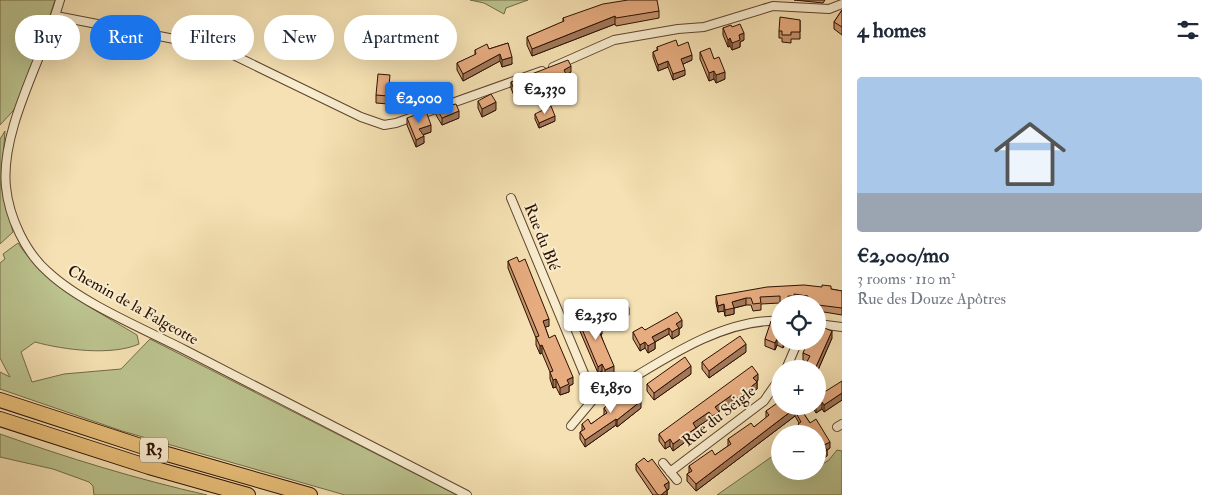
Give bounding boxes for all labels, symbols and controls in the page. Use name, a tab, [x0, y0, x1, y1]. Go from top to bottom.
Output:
chip: Buy	[15, 15, 80, 60]
chip: Rent	[90, 15, 161, 60]
chip: Filters	[171, 15, 254, 60]
chip: New	[264, 15, 334, 60]
chip: Apartment	[344, 15, 457, 60]
icon: filters	[1174, 16, 1202, 44]
text: 4 homes	[857, 17, 926, 44]
pin: €2,330	[504, 72, 586, 115]
text: €2,330	[524, 79, 566, 99]
pin: €2,000	[378, 82, 460, 124]
text: €2,000	[396, 88, 442, 108]
icon: home	[985, 109, 1075, 199]
street label: Rue du Blé	[520, 201, 565, 274]
text: €2,000/mo	[857, 242, 949, 269]
street label: Chemin de la Falgeotte	[64, 261, 202, 349]
text: 3 rooms · 110 m²	[857, 269, 955, 289]
text: Rue des Douze Apôtres	[857, 289, 1006, 309]
map controls	[771, 295, 826, 480]
button: locate	[771, 295, 826, 350]
pin: €2,350	[555, 298, 637, 341]
text: €2,350	[575, 305, 617, 325]
button: +	[771, 360, 826, 415]
pin: €1,850	[570, 372, 652, 414]
text: €1,850	[590, 378, 632, 398]
street label: Rue du Seigle	[678, 381, 760, 451]
button: −	[771, 425, 826, 480]
road number: R3	[140, 438, 168, 462]

